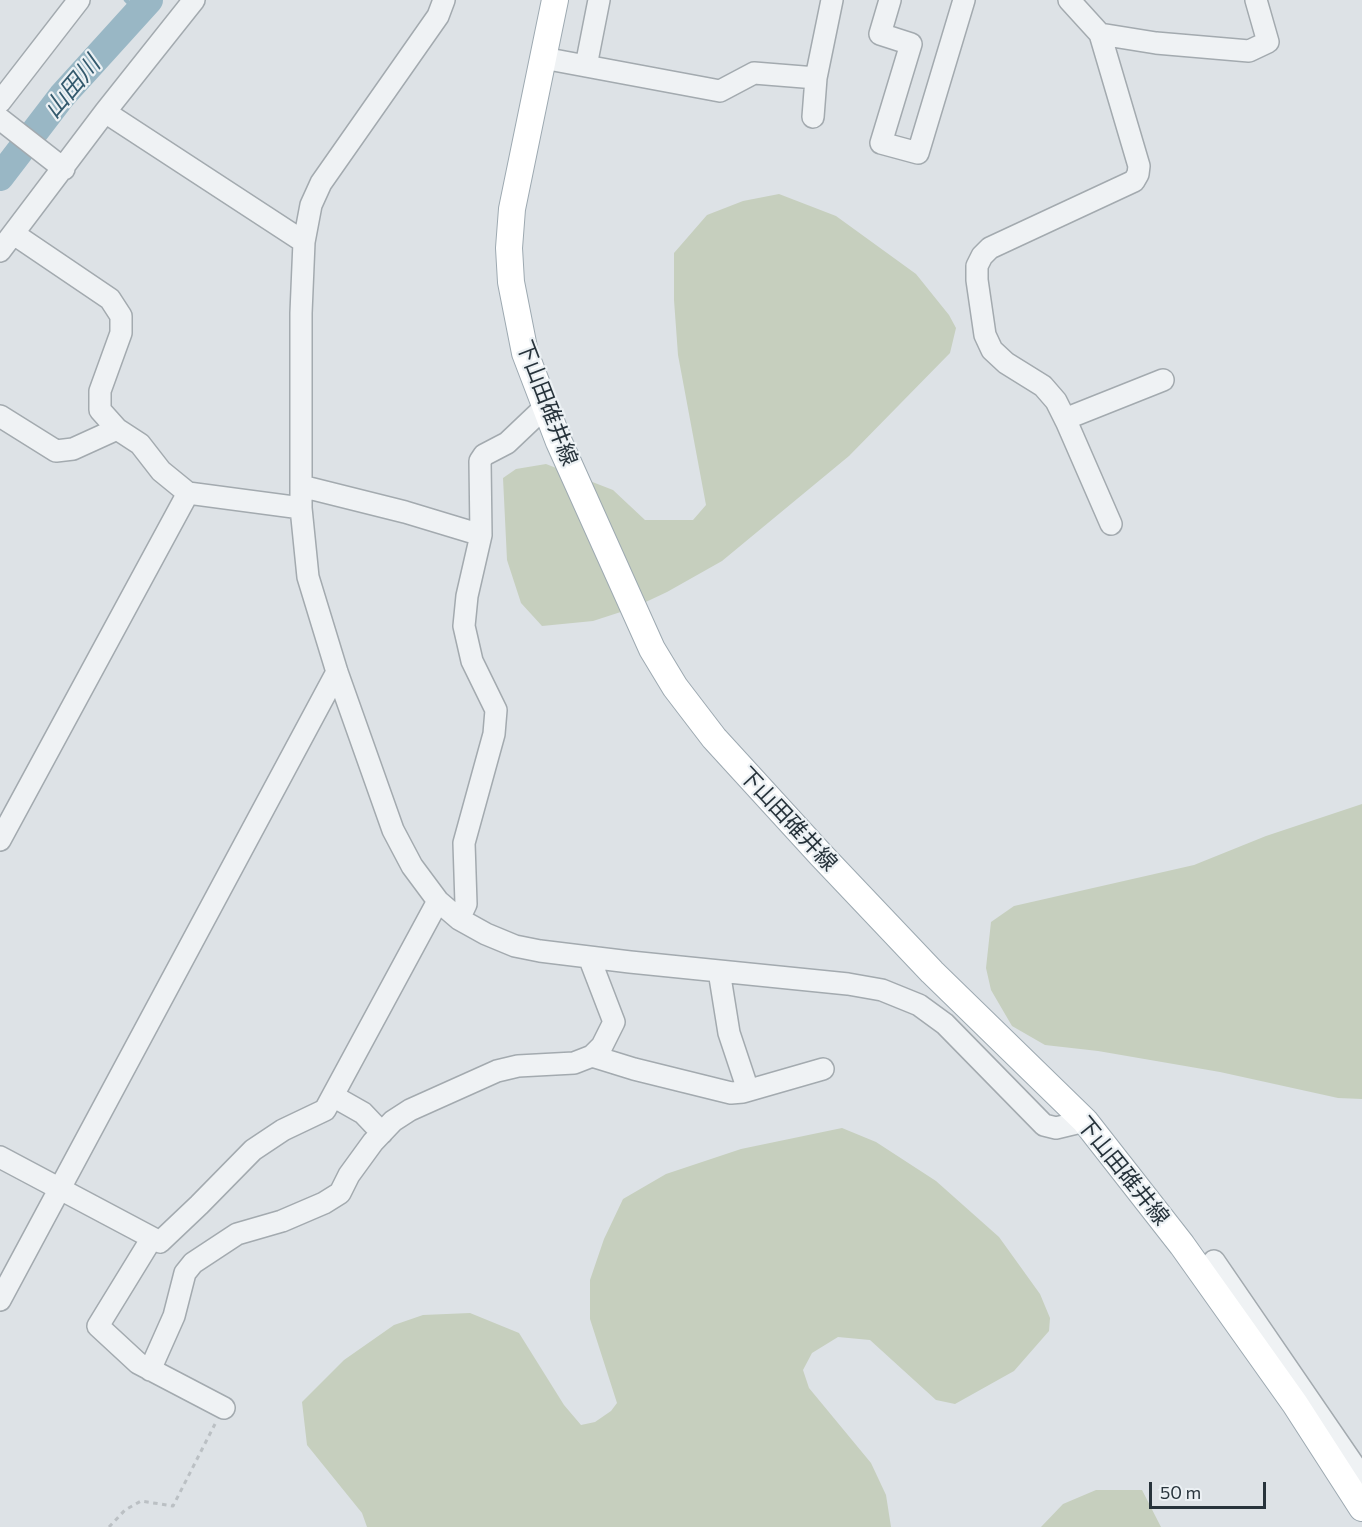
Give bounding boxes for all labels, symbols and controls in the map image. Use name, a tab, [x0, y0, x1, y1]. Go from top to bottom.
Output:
water label: 山田川	[38, 50, 106, 124]
street label: 下山田碓井線	[511, 337, 583, 469]
street label: 下山田碓井線	[733, 762, 843, 876]
street label: 下山田碓井線	[1071, 1111, 1175, 1231]
scale bar	[1152, 1470, 1269, 1508]
text: 50 m	[1160, 1481, 1201, 1503]

